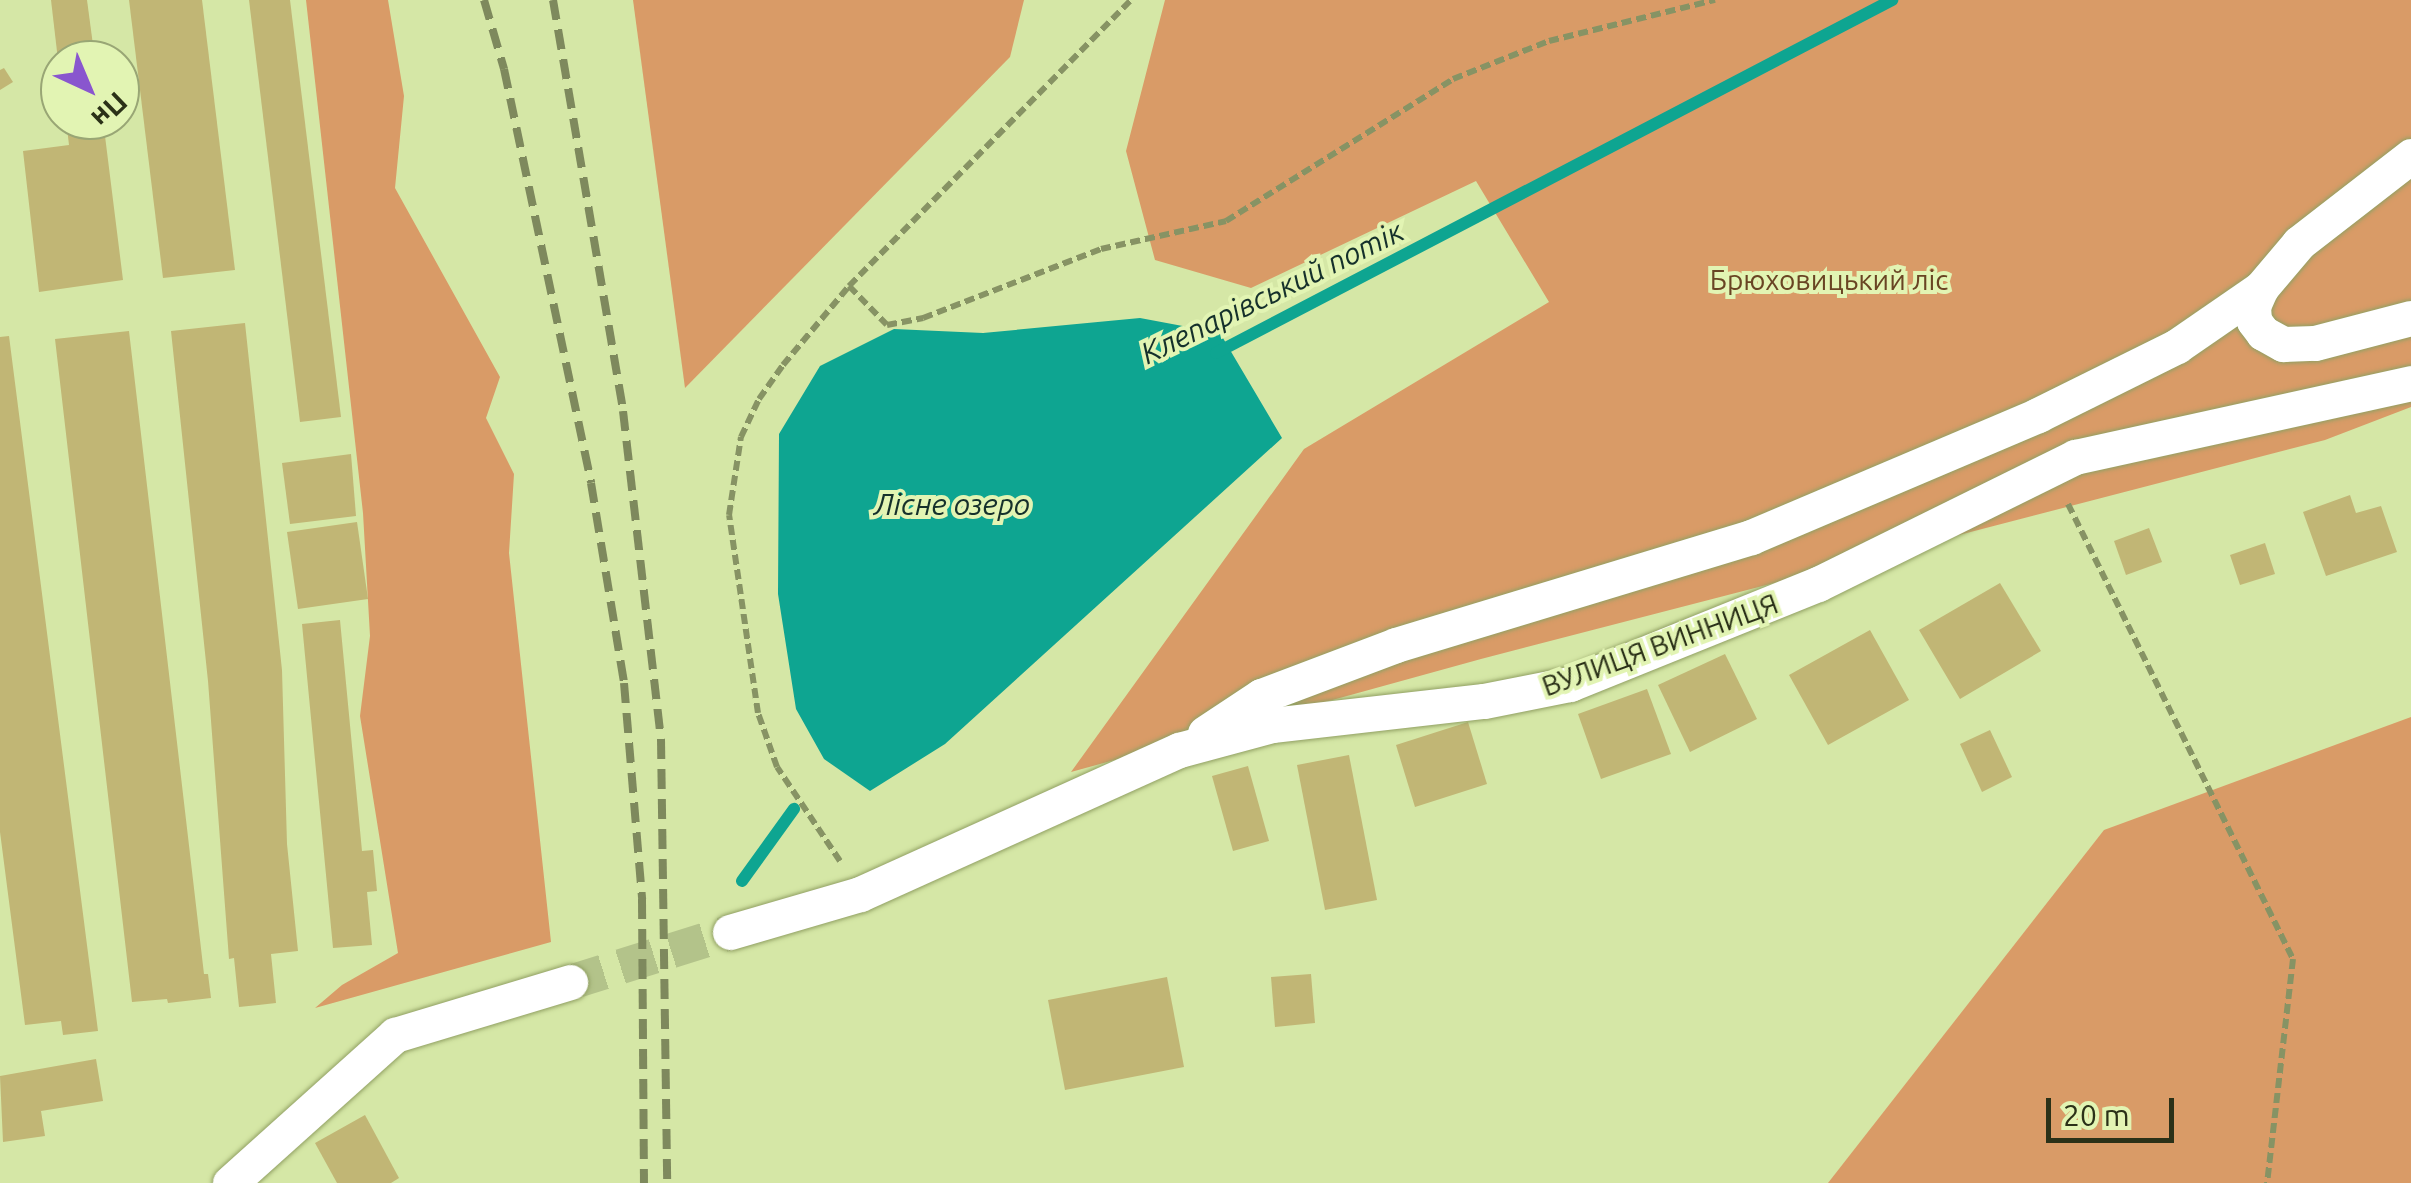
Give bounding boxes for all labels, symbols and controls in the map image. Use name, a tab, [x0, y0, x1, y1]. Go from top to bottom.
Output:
north arrow	[40, 40, 140, 140]
text: Пн	[86, 87, 134, 134]
water label: Клепарівський потік	[1135, 213, 1409, 371]
park label: Брюховицький ліс	[1710, 263, 1948, 297]
water label: Лісне озеро	[874, 486, 1030, 522]
street label: ВУЛИЦЯ ВИННИЦЯ	[1537, 587, 1783, 703]
scale bar	[2051, 1078, 2178, 1140]
text: 20 m	[2063, 1098, 2130, 1132]

